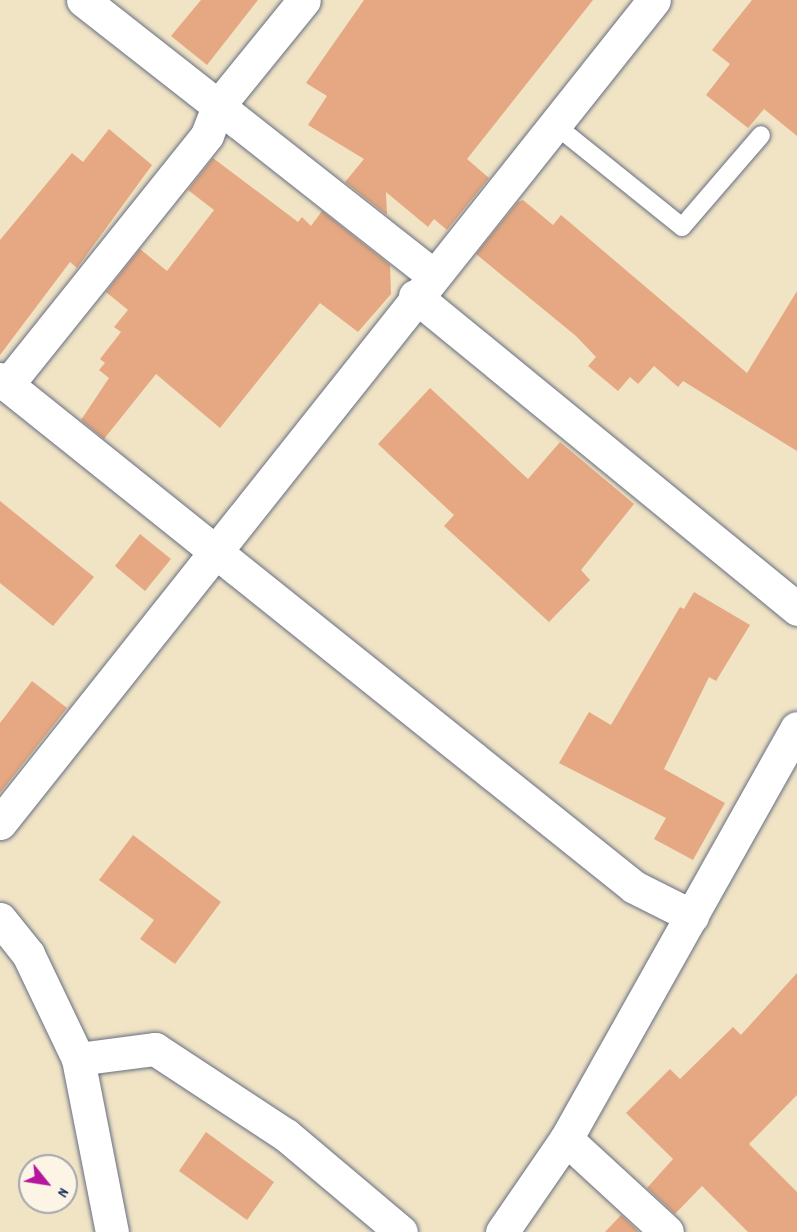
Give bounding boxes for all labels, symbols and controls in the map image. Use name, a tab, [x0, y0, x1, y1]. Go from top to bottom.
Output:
north arrow	[18, 1154, 78, 1214]
text: N	[50, 1183, 74, 1201]

